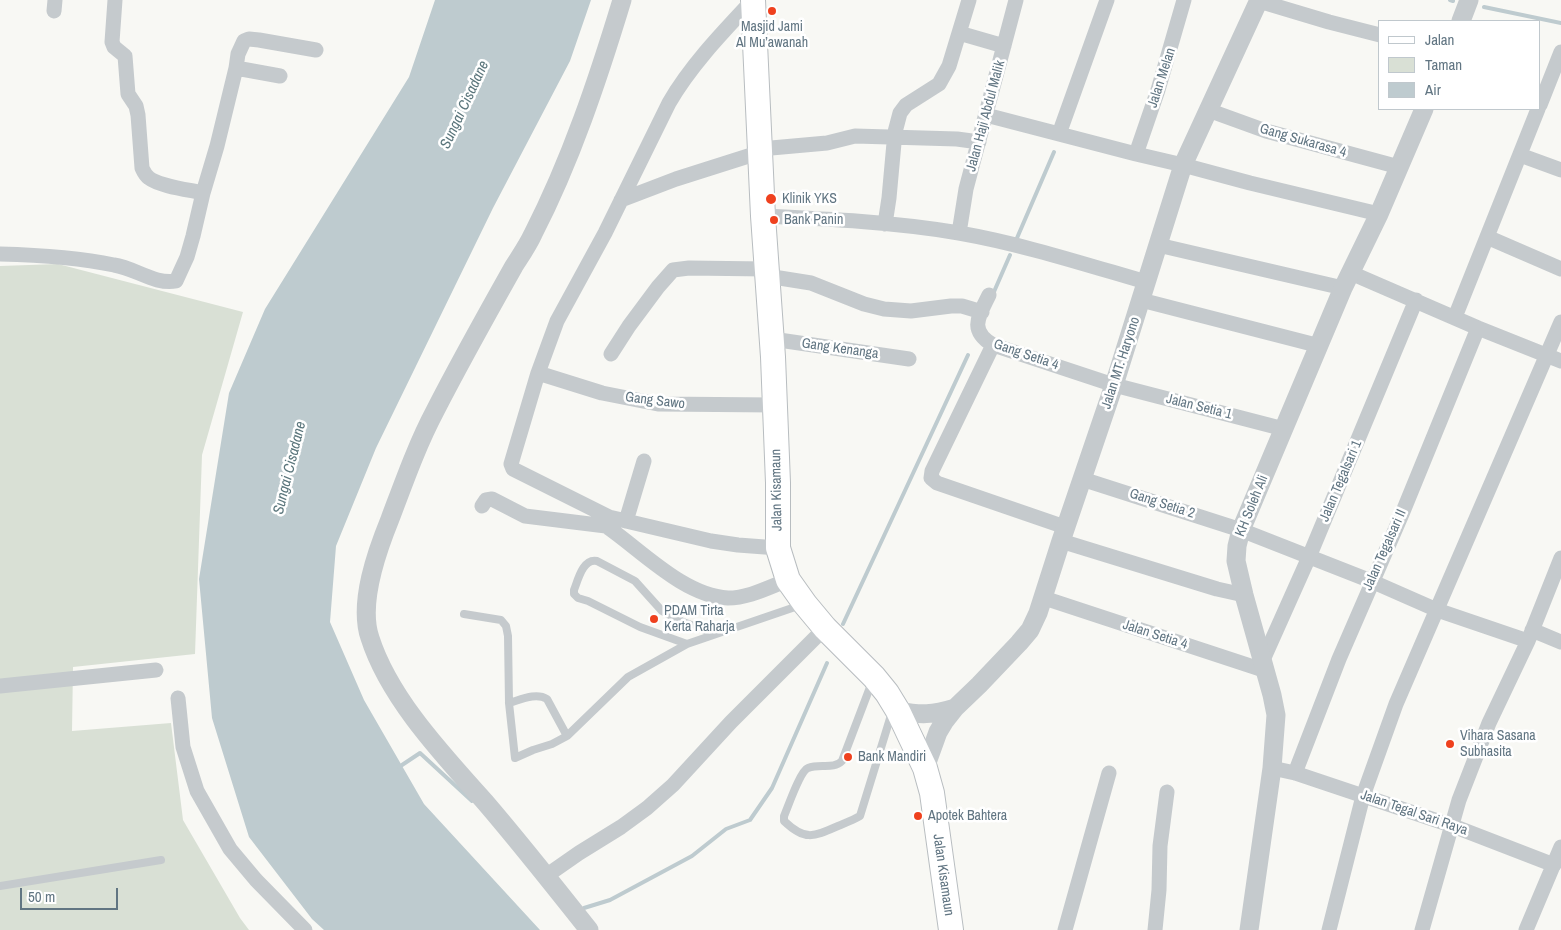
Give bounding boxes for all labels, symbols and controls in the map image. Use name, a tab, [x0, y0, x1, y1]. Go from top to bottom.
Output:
marker: Masjid Jami Al Mu’awanah	[766, 5, 778, 17]
place label: Masjid Jami Al Mu’awanah	[736, 19, 808, 52]
legend	[1378, 20, 1541, 110]
text: Jalan	[1425, 29, 1454, 50]
street label: Jalan Melan	[1144, 46, 1180, 110]
text: Taman	[1425, 54, 1462, 75]
water label: Sungai Cisadane	[437, 58, 493, 152]
street label: Jalan Haji Abdul Malik	[963, 59, 1009, 173]
text: Air	[1425, 79, 1441, 100]
street label: Gang Sukarasa 4	[1258, 121, 1348, 161]
place label: Klinik YKS	[782, 191, 837, 207]
marker: Klinik YKS	[764, 192, 778, 206]
place label: Bank Panin	[784, 212, 843, 228]
marker: Bank Panin	[768, 214, 780, 226]
street label: Jalan MT. Haryono	[1098, 315, 1144, 411]
street label: Gang Kenanga	[801, 335, 879, 363]
street label: Gang Setia 4	[991, 336, 1061, 374]
street label: Gang Sawo	[624, 389, 686, 413]
street label: Jalan Setia 1	[1164, 391, 1234, 423]
water label: Sungai Cisadane	[270, 420, 310, 516]
street label: Jalan Tegalsari 1	[1316, 438, 1366, 524]
street label: Jalan Kisamaun	[768, 449, 786, 531]
street label: KH Soleh Ali	[1232, 473, 1272, 539]
street label: Gang Setia 2	[1127, 486, 1197, 522]
street label: Jalan Tegalsari II	[1360, 507, 1410, 593]
place label: PDAM Tirta Kerta Raharja	[664, 603, 735, 636]
marker: PDAM Tirta Kerta Raharja	[648, 613, 660, 625]
street label: Jalan Setia 4	[1121, 617, 1189, 653]
place label: Vihara Sasana Subhasita	[1460, 728, 1536, 760]
marker: Vihara Sasana Subhasita	[1444, 738, 1456, 750]
place label: Bank Mandiri	[858, 749, 926, 765]
marker: Bank Mandiri	[842, 751, 854, 763]
street label: Jalan Tegal Sari Raya	[1358, 787, 1470, 839]
place label: Apotek Bahtera	[928, 808, 1007, 824]
marker: Apotek Bahtera	[912, 810, 924, 822]
street label: Jalan Kisamaun	[929, 833, 957, 917]
scale bar	[22, 878, 120, 910]
text: 50 m	[28, 886, 55, 907]

